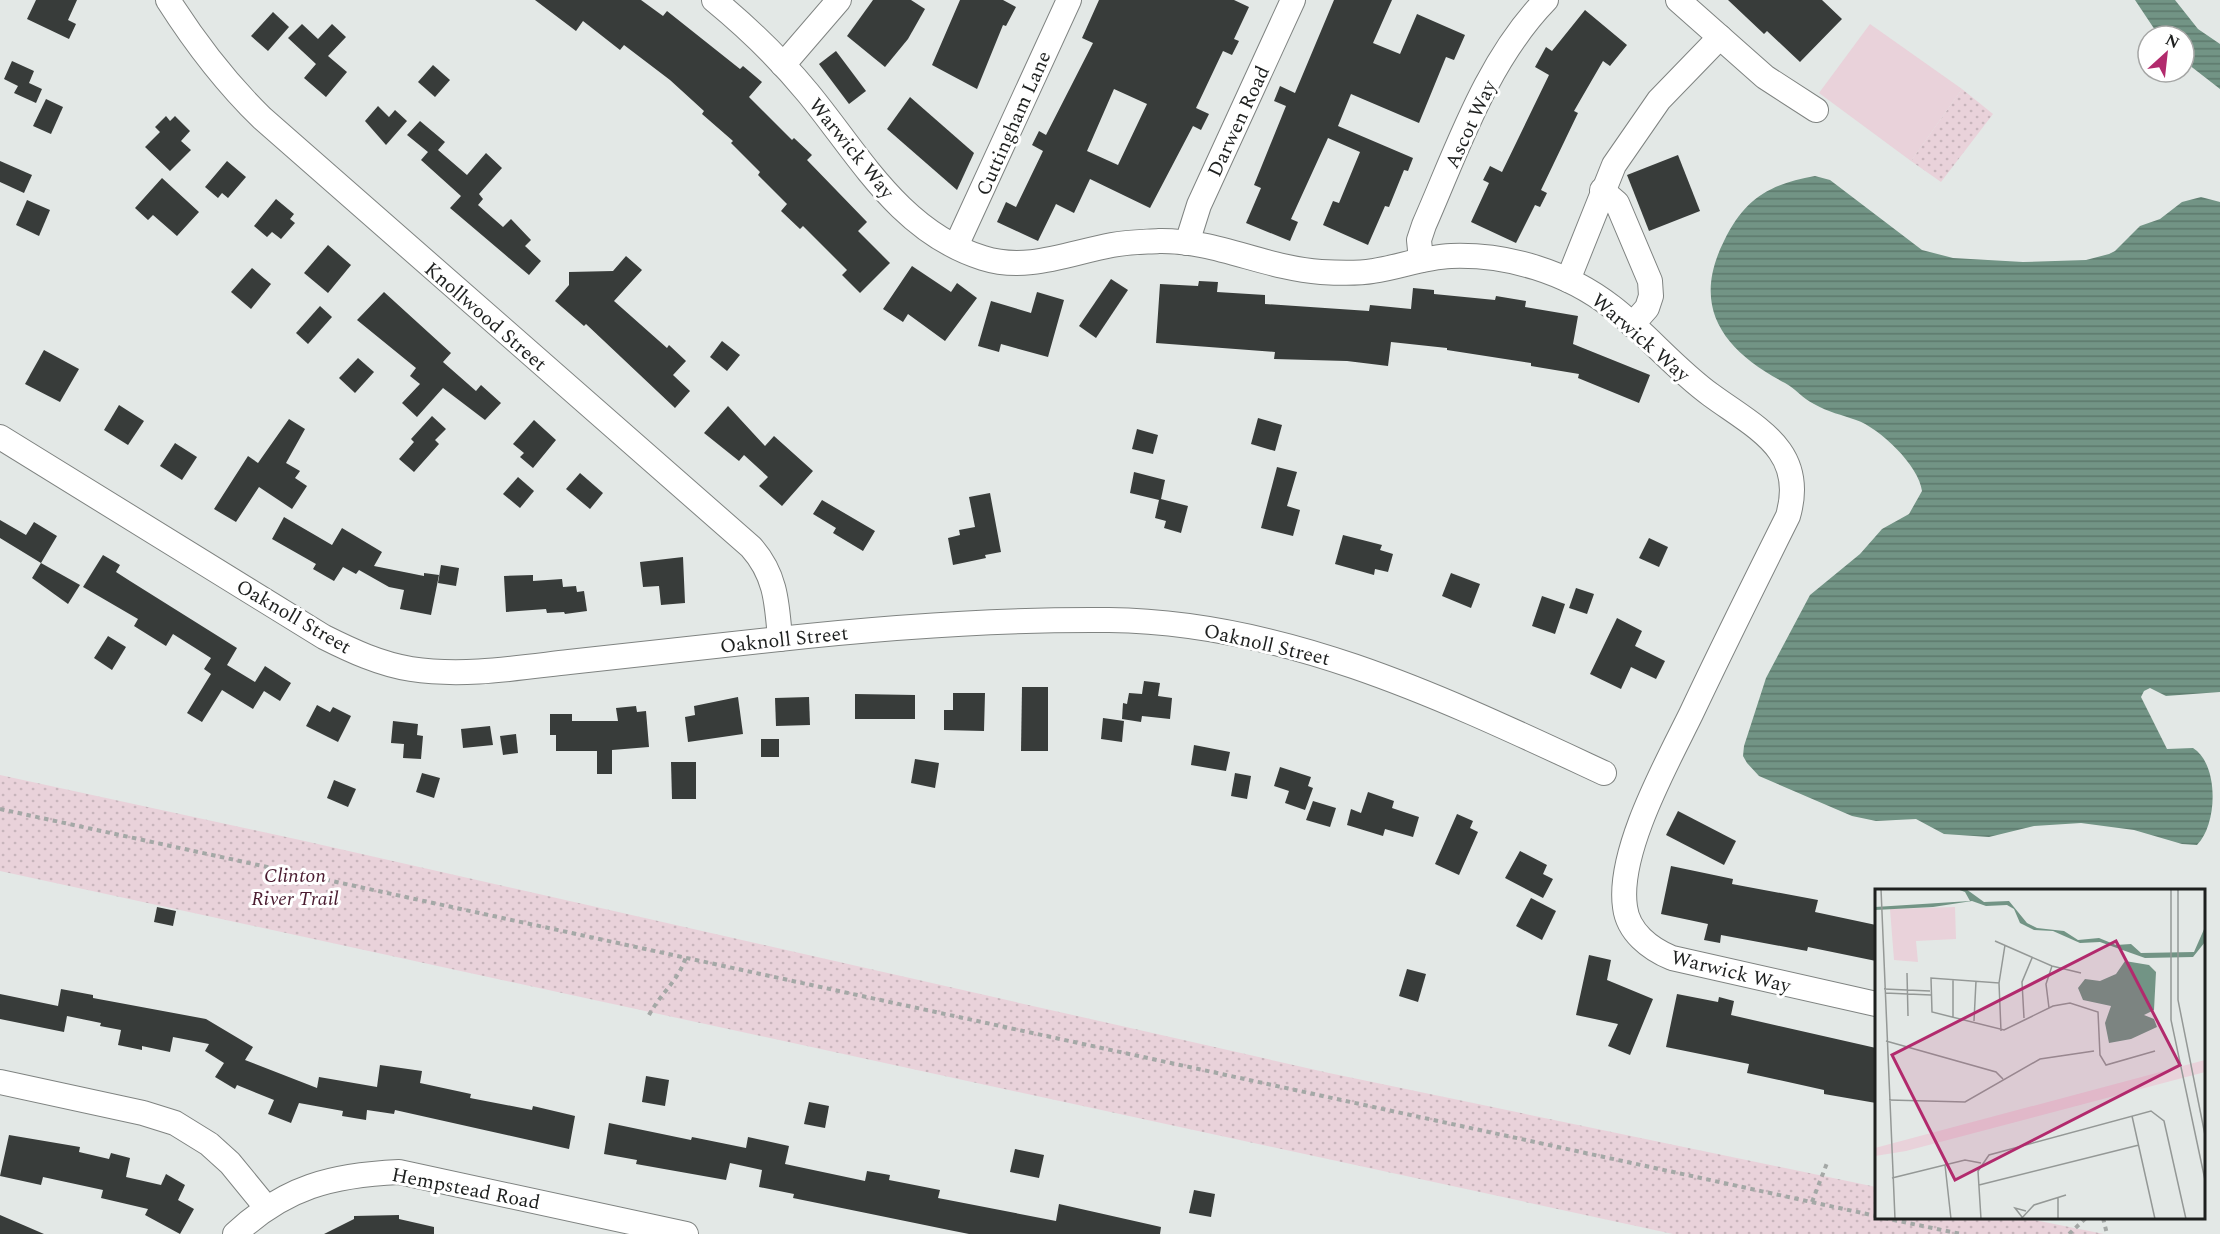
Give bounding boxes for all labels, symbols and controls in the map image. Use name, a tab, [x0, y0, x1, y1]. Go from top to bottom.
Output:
north arrow	[2136, 24, 2196, 84]
text: N	[2161, 28, 2184, 55]
street label: Cuttingham Lane	[969, 46, 1059, 201]
street label: Darwen Road	[1200, 61, 1278, 182]
street label: Ascot Way	[1437, 74, 1505, 174]
street label: Warwick Way	[801, 92, 902, 207]
street label: Knollwood Street	[417, 255, 553, 379]
street label: Warwick Way	[1584, 286, 1697, 390]
street label: Oaknoll Street	[230, 572, 357, 662]
street label: Oaknoll Street	[1201, 616, 1333, 674]
street label: Oaknoll Street	[719, 618, 850, 662]
park label: Clinton River Trail	[251, 861, 339, 914]
inset map	[1875, 889, 2205, 1219]
street label: Warwick Way	[1668, 943, 1795, 1002]
street label: Hempstead Road	[389, 1160, 543, 1218]

